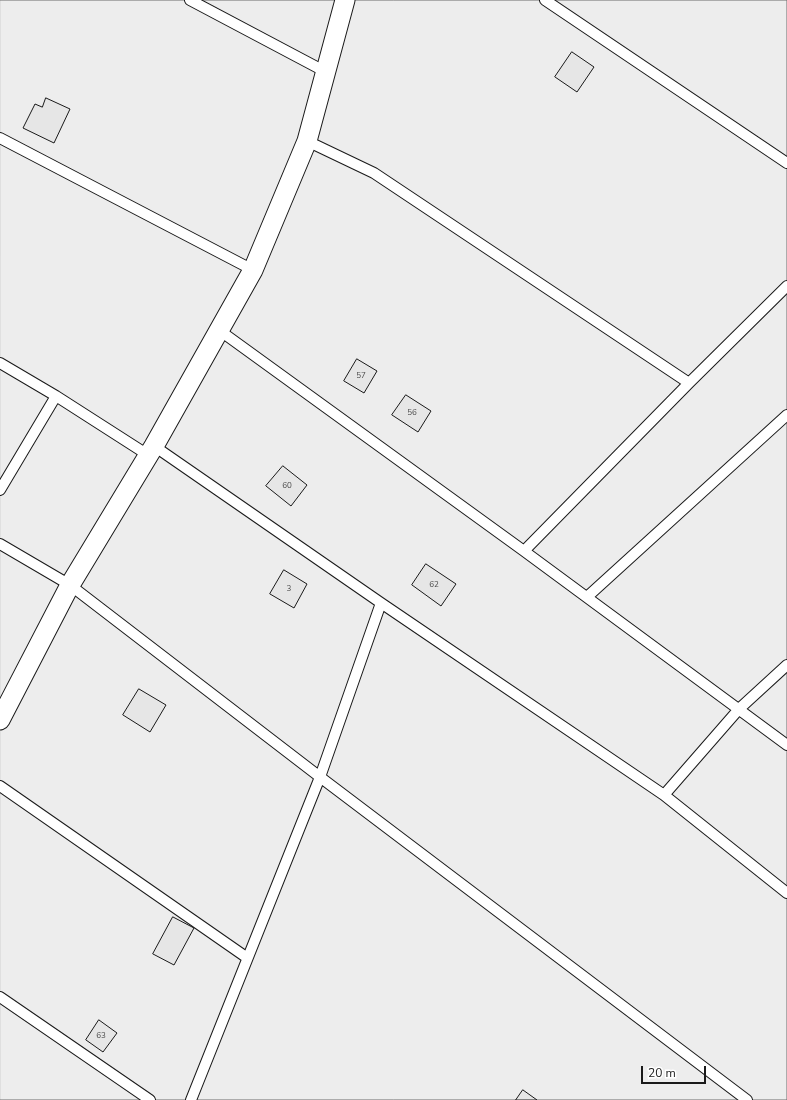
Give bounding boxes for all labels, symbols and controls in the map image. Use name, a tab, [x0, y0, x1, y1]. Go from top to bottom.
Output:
house number: 57	[356, 371, 366, 381]
house number: 56	[407, 408, 417, 418]
house number: 60	[282, 481, 292, 491]
house number: 62	[429, 580, 439, 590]
house number: 3	[287, 584, 291, 594]
house number: 63	[96, 1031, 106, 1041]
scale bar	[643, 1058, 708, 1084]
text: 20 m	[648, 1065, 676, 1081]

